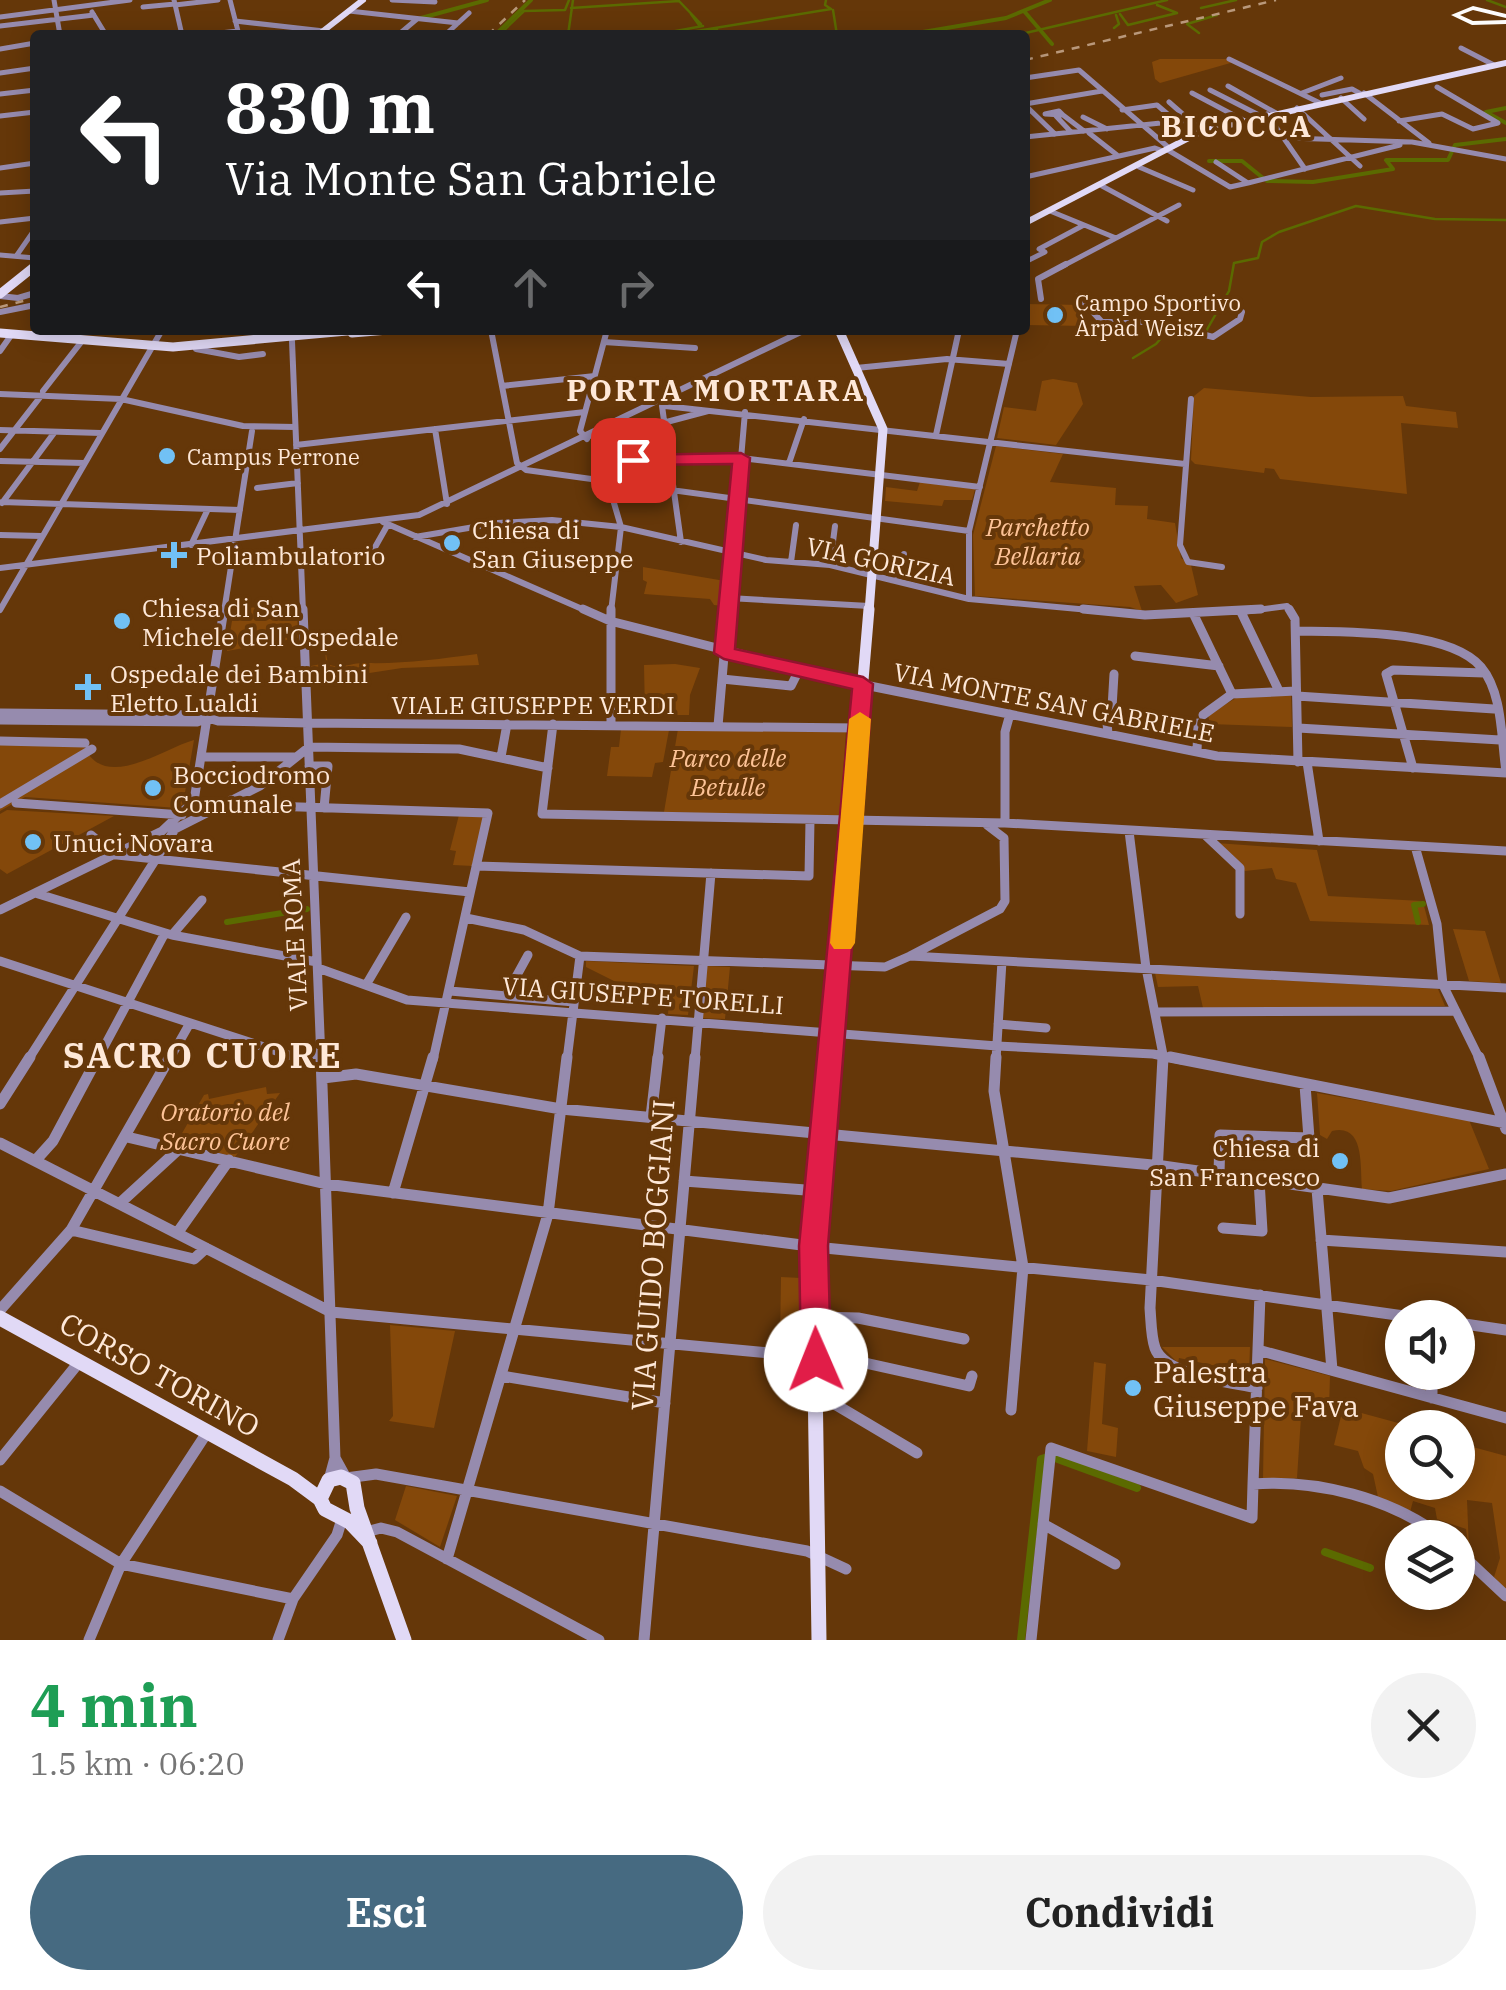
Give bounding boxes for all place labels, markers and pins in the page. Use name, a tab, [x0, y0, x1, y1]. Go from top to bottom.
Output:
place label: Campo Sportivo Àrpàd Weisz	[1075, 288, 1241, 342]
marker: Campo Sportivo Àrpàd Weisz	[1044, 304, 1066, 326]
pin	[591, 418, 676, 503]
place label: Campus Perrone	[187, 442, 360, 471]
marker: Campus Perrone	[156, 445, 178, 467]
place label: Chiesa di San Giuseppe	[472, 513, 633, 575]
marker: Chiesa di San Giuseppe	[441, 532, 463, 554]
place label: Poliambulatorio	[196, 539, 385, 572]
marker: Poliambulatorio	[161, 542, 187, 568]
place label: Chiesa di San Michele dell'Ospedale	[142, 591, 399, 653]
marker: Chiesa di San Michele dell'Ospedale	[111, 610, 133, 632]
place label: Ospedale dei Bambini Eletto Lualdi	[110, 657, 368, 719]
marker: Ospedale dei Bambini Eletto Lualdi	[75, 674, 101, 700]
place label: Bocciodromo Comunale	[173, 758, 330, 820]
marker: Bocciodromo Comunale	[142, 777, 164, 799]
place label: Unuci Novara	[53, 826, 214, 859]
marker: Unuci Novara	[22, 831, 44, 853]
place label: Chiesa di San Francesco	[1149, 1131, 1320, 1193]
marker: Chiesa di San Francesco	[1329, 1150, 1351, 1172]
place label: Palestra Giuseppe Fava	[1153, 1352, 1359, 1425]
marker: Palestra Giuseppe Fava	[1122, 1377, 1144, 1399]

